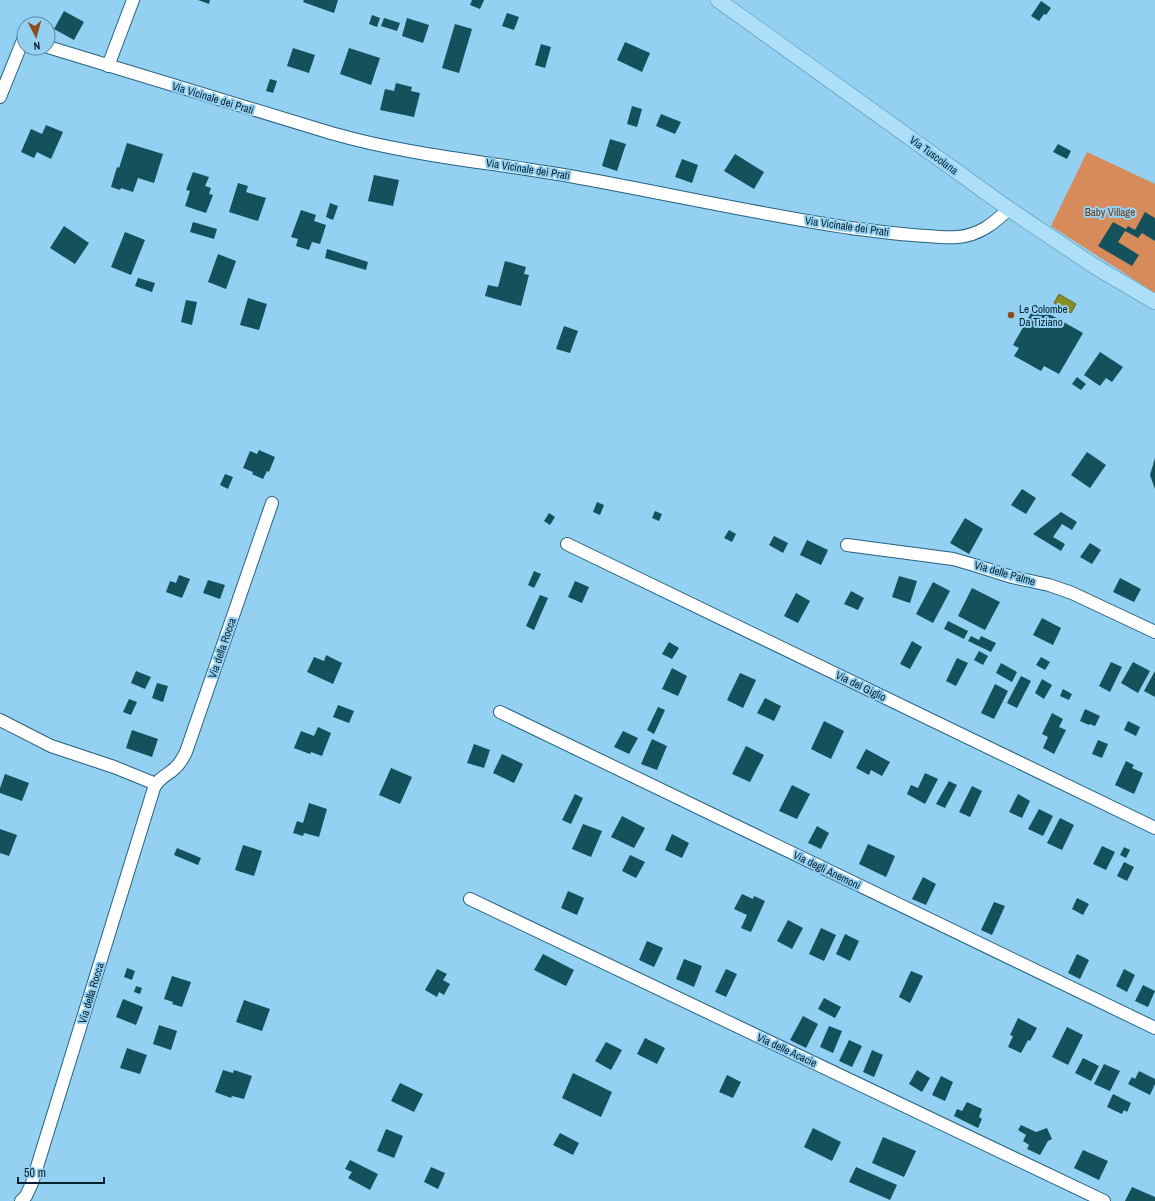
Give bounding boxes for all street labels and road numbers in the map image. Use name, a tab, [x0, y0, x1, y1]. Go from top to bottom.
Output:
street label: Via Vicinale dei Prati	[170, 79, 256, 117]
street label: Via Tuscolana	[907, 133, 961, 177]
street label: Via Vicinale dei Prati	[485, 155, 571, 183]
street label: Via Vicinale dei Prati	[804, 213, 890, 239]
street label: Via delle Palme	[973, 558, 1037, 588]
street label: Via della Rocca	[205, 616, 239, 680]
street label: Via del Giglio	[833, 668, 889, 704]
street label: Via degli Anemoni	[791, 848, 863, 892]
street label: Via della Rocca	[75, 961, 107, 1025]
street label: Via delle Acacie	[755, 1030, 819, 1070]

